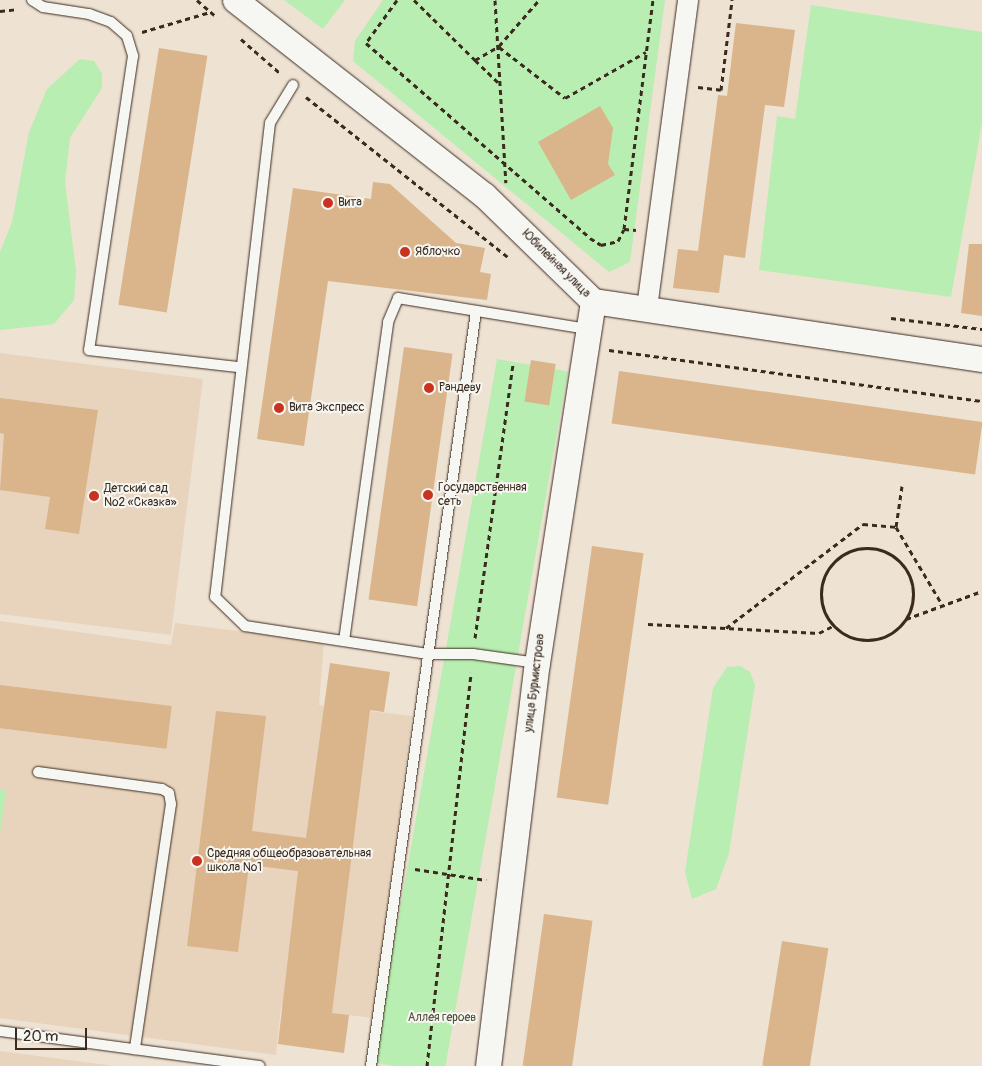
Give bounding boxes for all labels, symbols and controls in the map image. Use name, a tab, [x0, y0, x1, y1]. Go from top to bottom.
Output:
place label: Вита	[338, 196, 362, 210]
marker: Вита	[322, 197, 334, 209]
street label: Юбилейная улица	[519, 227, 593, 301]
place label: Яблочко	[415, 245, 460, 259]
marker: Яблочко	[399, 246, 411, 258]
place label: Рандеву	[439, 381, 481, 395]
marker: Рандеву	[423, 382, 435, 394]
place label: Вита Экспресс	[289, 401, 365, 415]
marker: Вита Экспресс	[273, 402, 285, 414]
place label: Государственная сеть	[438, 481, 527, 509]
place label: Детский сад №2 «Сказка»	[104, 482, 177, 510]
marker: Государственная сеть	[422, 489, 434, 501]
marker: Детский сад №2 «Сказка»	[88, 490, 100, 502]
street label: улица Бурмистрова	[522, 633, 548, 733]
place label: Средняя общеобразовательная школа №1	[207, 847, 371, 875]
marker: Средняя общеобразовательная школа №1	[191, 855, 203, 867]
park label: Аллея героев	[408, 1011, 476, 1025]
scale bar	[18, 1018, 90, 1050]
text: 20 m	[23, 1027, 58, 1046]

